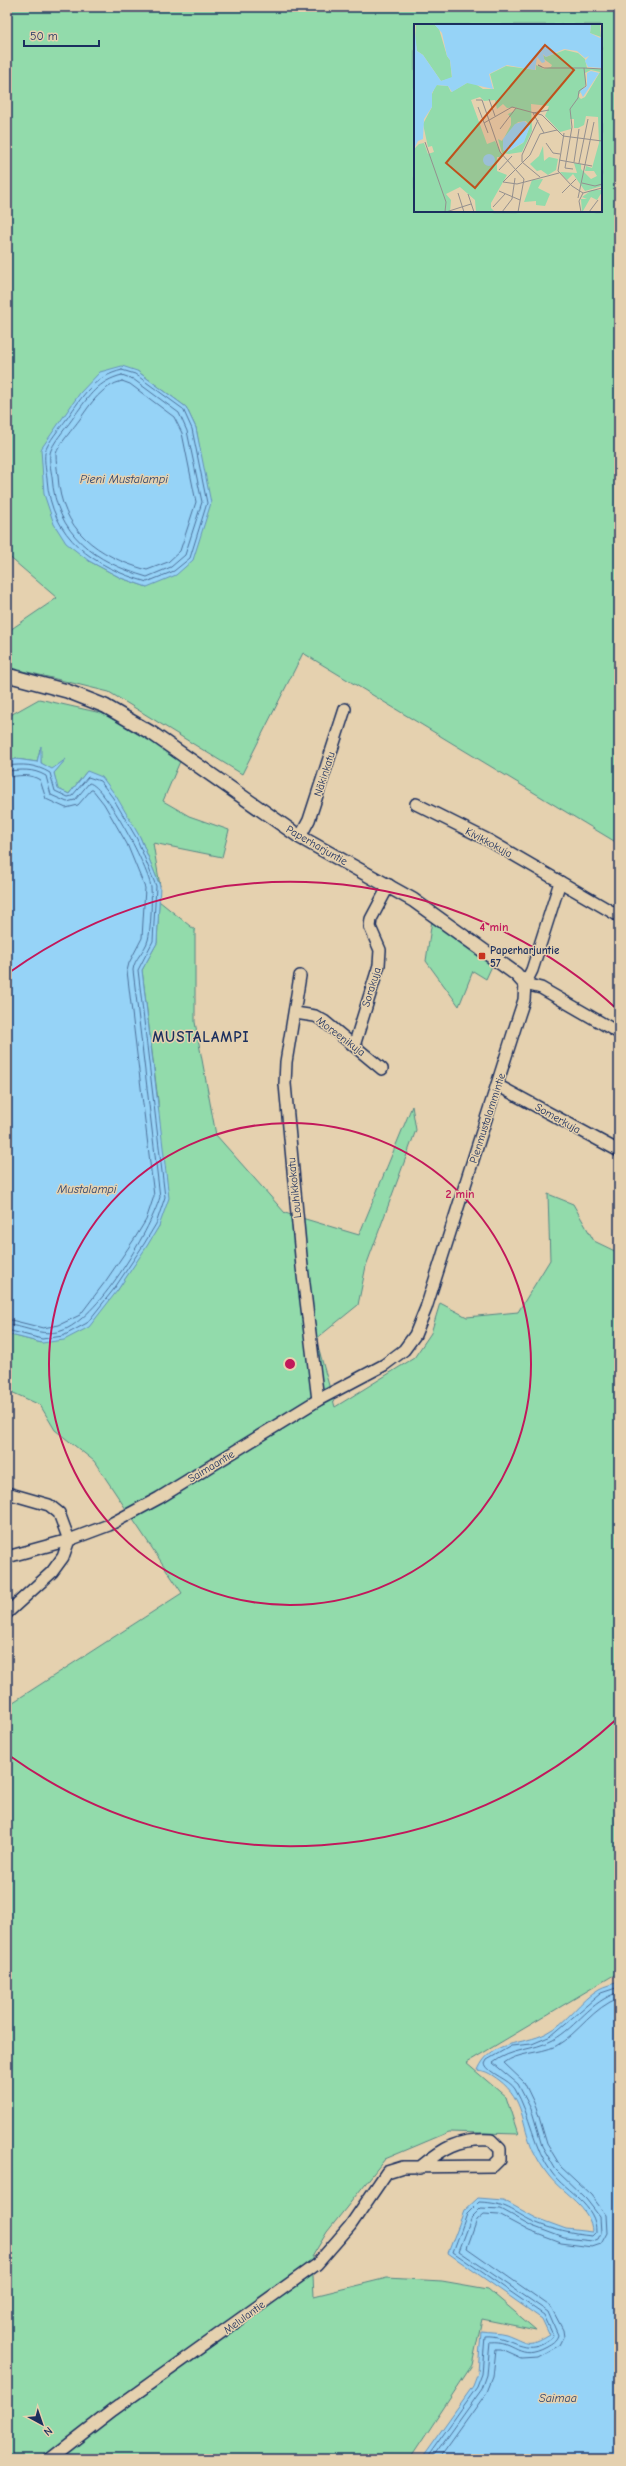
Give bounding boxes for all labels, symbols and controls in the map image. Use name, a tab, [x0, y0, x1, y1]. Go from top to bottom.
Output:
scale bar	[24, 22, 99, 48]
inset map	[414, 24, 602, 212]
text: 50 m	[30, 29, 58, 43]
water label: Pieni Mustalampi	[80, 472, 168, 486]
street label: Näkinkatu	[311, 750, 338, 798]
street label: Paperharjuntie	[284, 823, 350, 868]
street label: Kivikkokuja	[463, 825, 514, 860]
text: 4 min	[480, 920, 508, 934]
place label: Paperharjuntie 57	[490, 944, 560, 970]
marker: Paperharjuntie 57	[477, 951, 487, 961]
street label: Sorakuja	[359, 966, 384, 1009]
street label: Moreenikuja	[314, 1014, 368, 1059]
district label: MUSTALAMPI	[152, 1028, 250, 1046]
street label: Pienmustalammintie	[467, 1071, 508, 1165]
street label: Somerkuja	[533, 1101, 583, 1136]
street label: Louhikkokatu	[285, 1157, 304, 1219]
water label: Mustalampi	[57, 1182, 117, 1196]
text: 2 min	[445, 1187, 475, 1201]
centre of rings	[283, 1357, 297, 1371]
street label: Saimaantie	[186, 1447, 237, 1485]
street label: Melulantie	[221, 2298, 268, 2337]
water label: Saimaa	[539, 2391, 577, 2405]
north arrow	[22, 2404, 62, 2444]
text: N	[41, 2424, 55, 2439]

